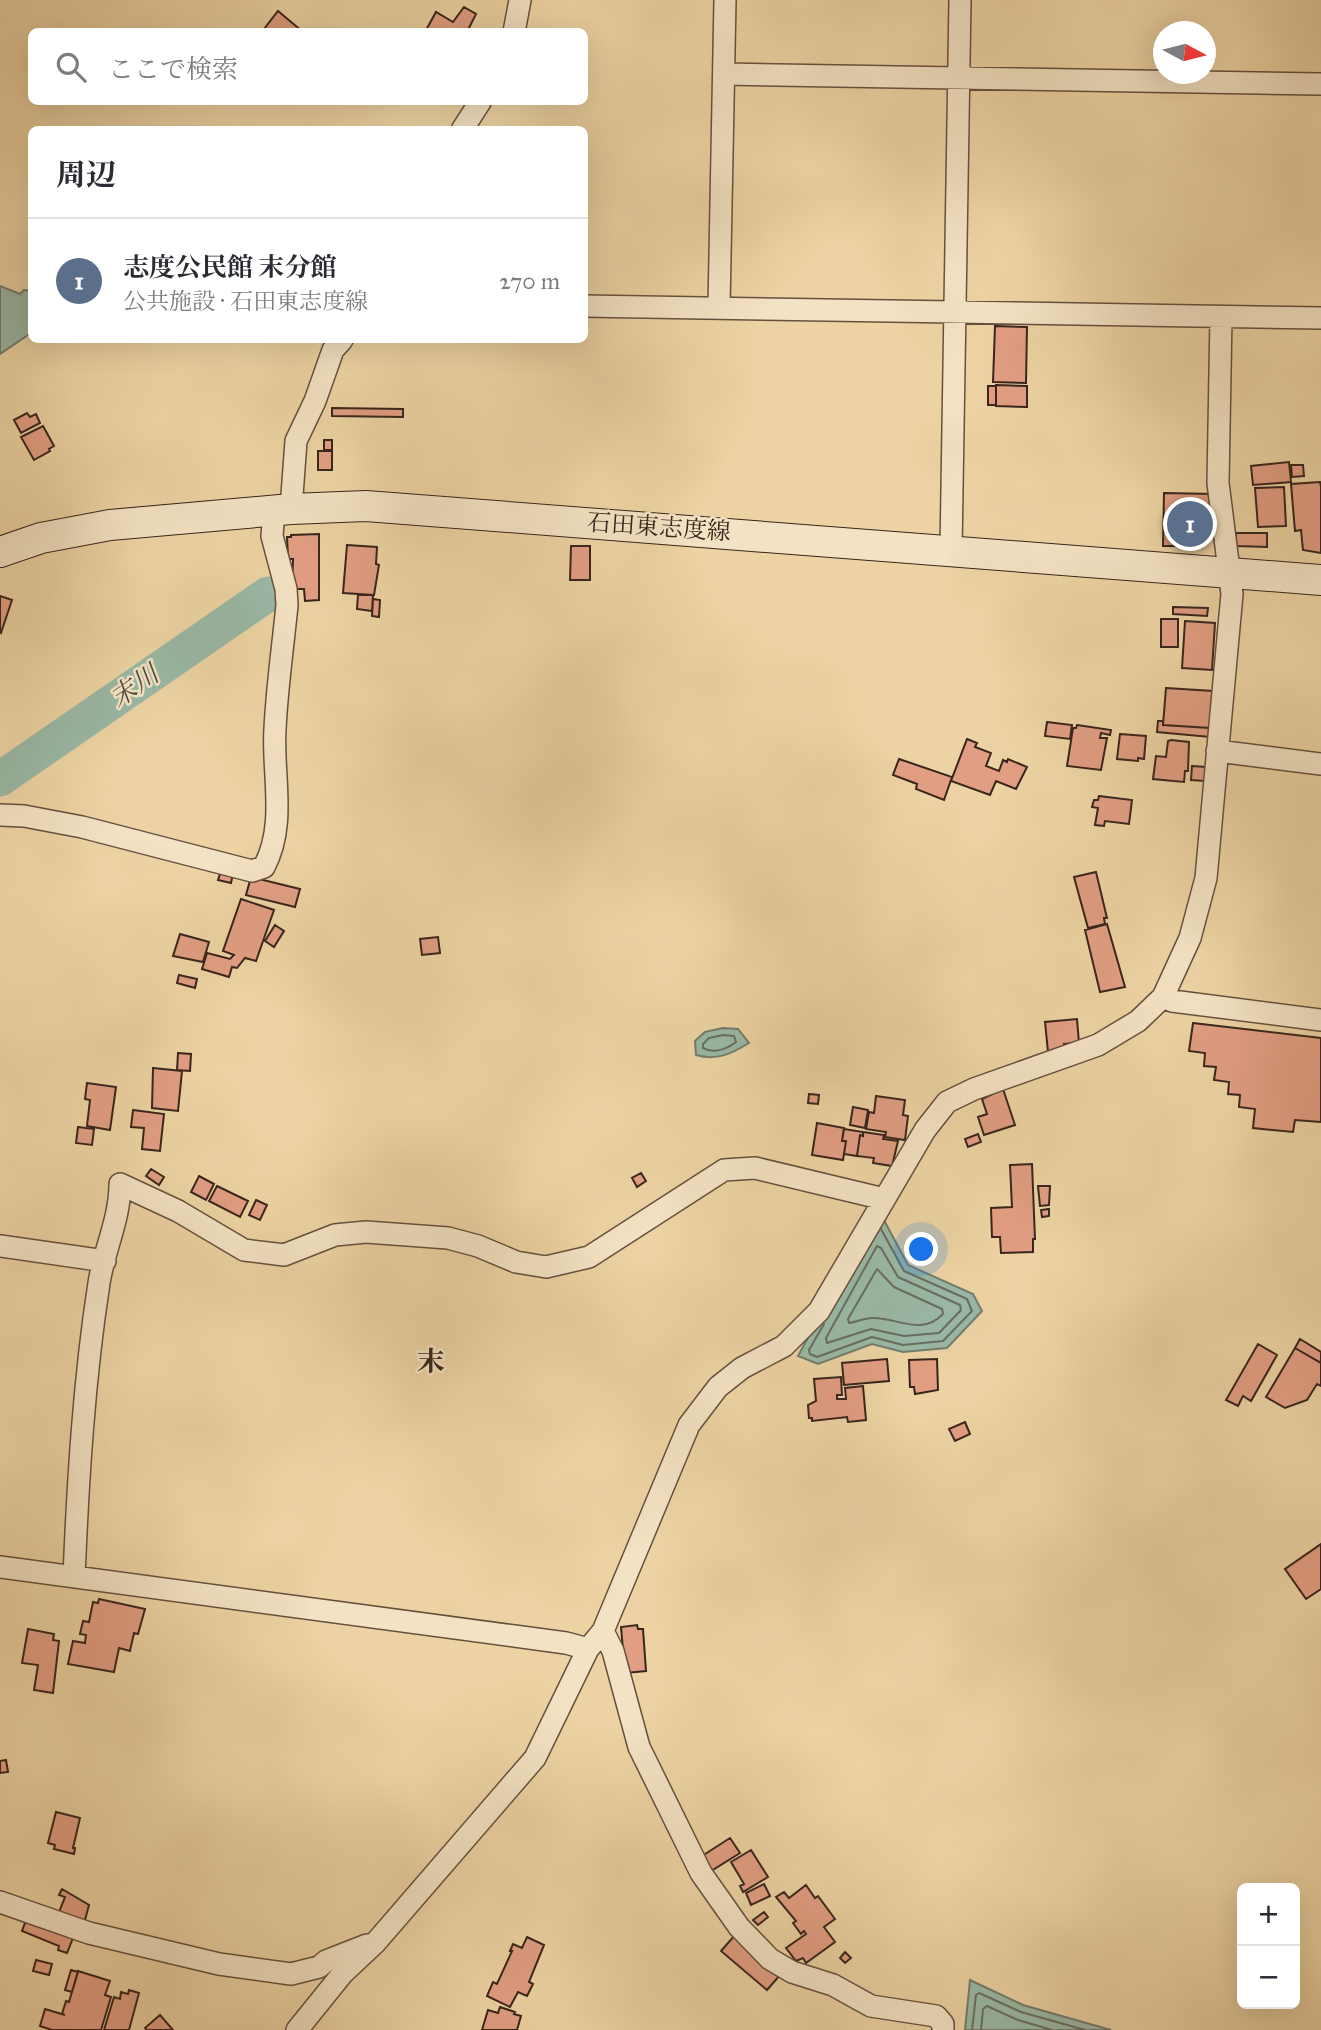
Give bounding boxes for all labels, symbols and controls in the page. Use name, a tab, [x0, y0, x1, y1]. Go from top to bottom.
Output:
north arrow	[1153, 21, 1216, 84]
search box	[28, 28, 588, 105]
icon: search	[52, 48, 90, 86]
text: ここで検索	[108, 53, 238, 85]
text: 周辺	[56, 157, 116, 193]
text: 志度公民館 末分館	[123, 251, 337, 283]
text: 1	[74, 267, 84, 295]
text: 270 m	[499, 267, 560, 295]
text: 公共施設 · 石田東志度線	[123, 287, 368, 315]
pin: 1	[1167, 498, 1213, 550]
street label: 石田東志度線	[586, 507, 732, 547]
water label: 末川	[104, 656, 167, 714]
your location	[904, 1232, 938, 1266]
district label: 末	[417, 1344, 445, 1379]
map controls	[1237, 1883, 1300, 2009]
button: +	[1237, 1883, 1300, 1946]
button: −	[1237, 1946, 1300, 2009]

